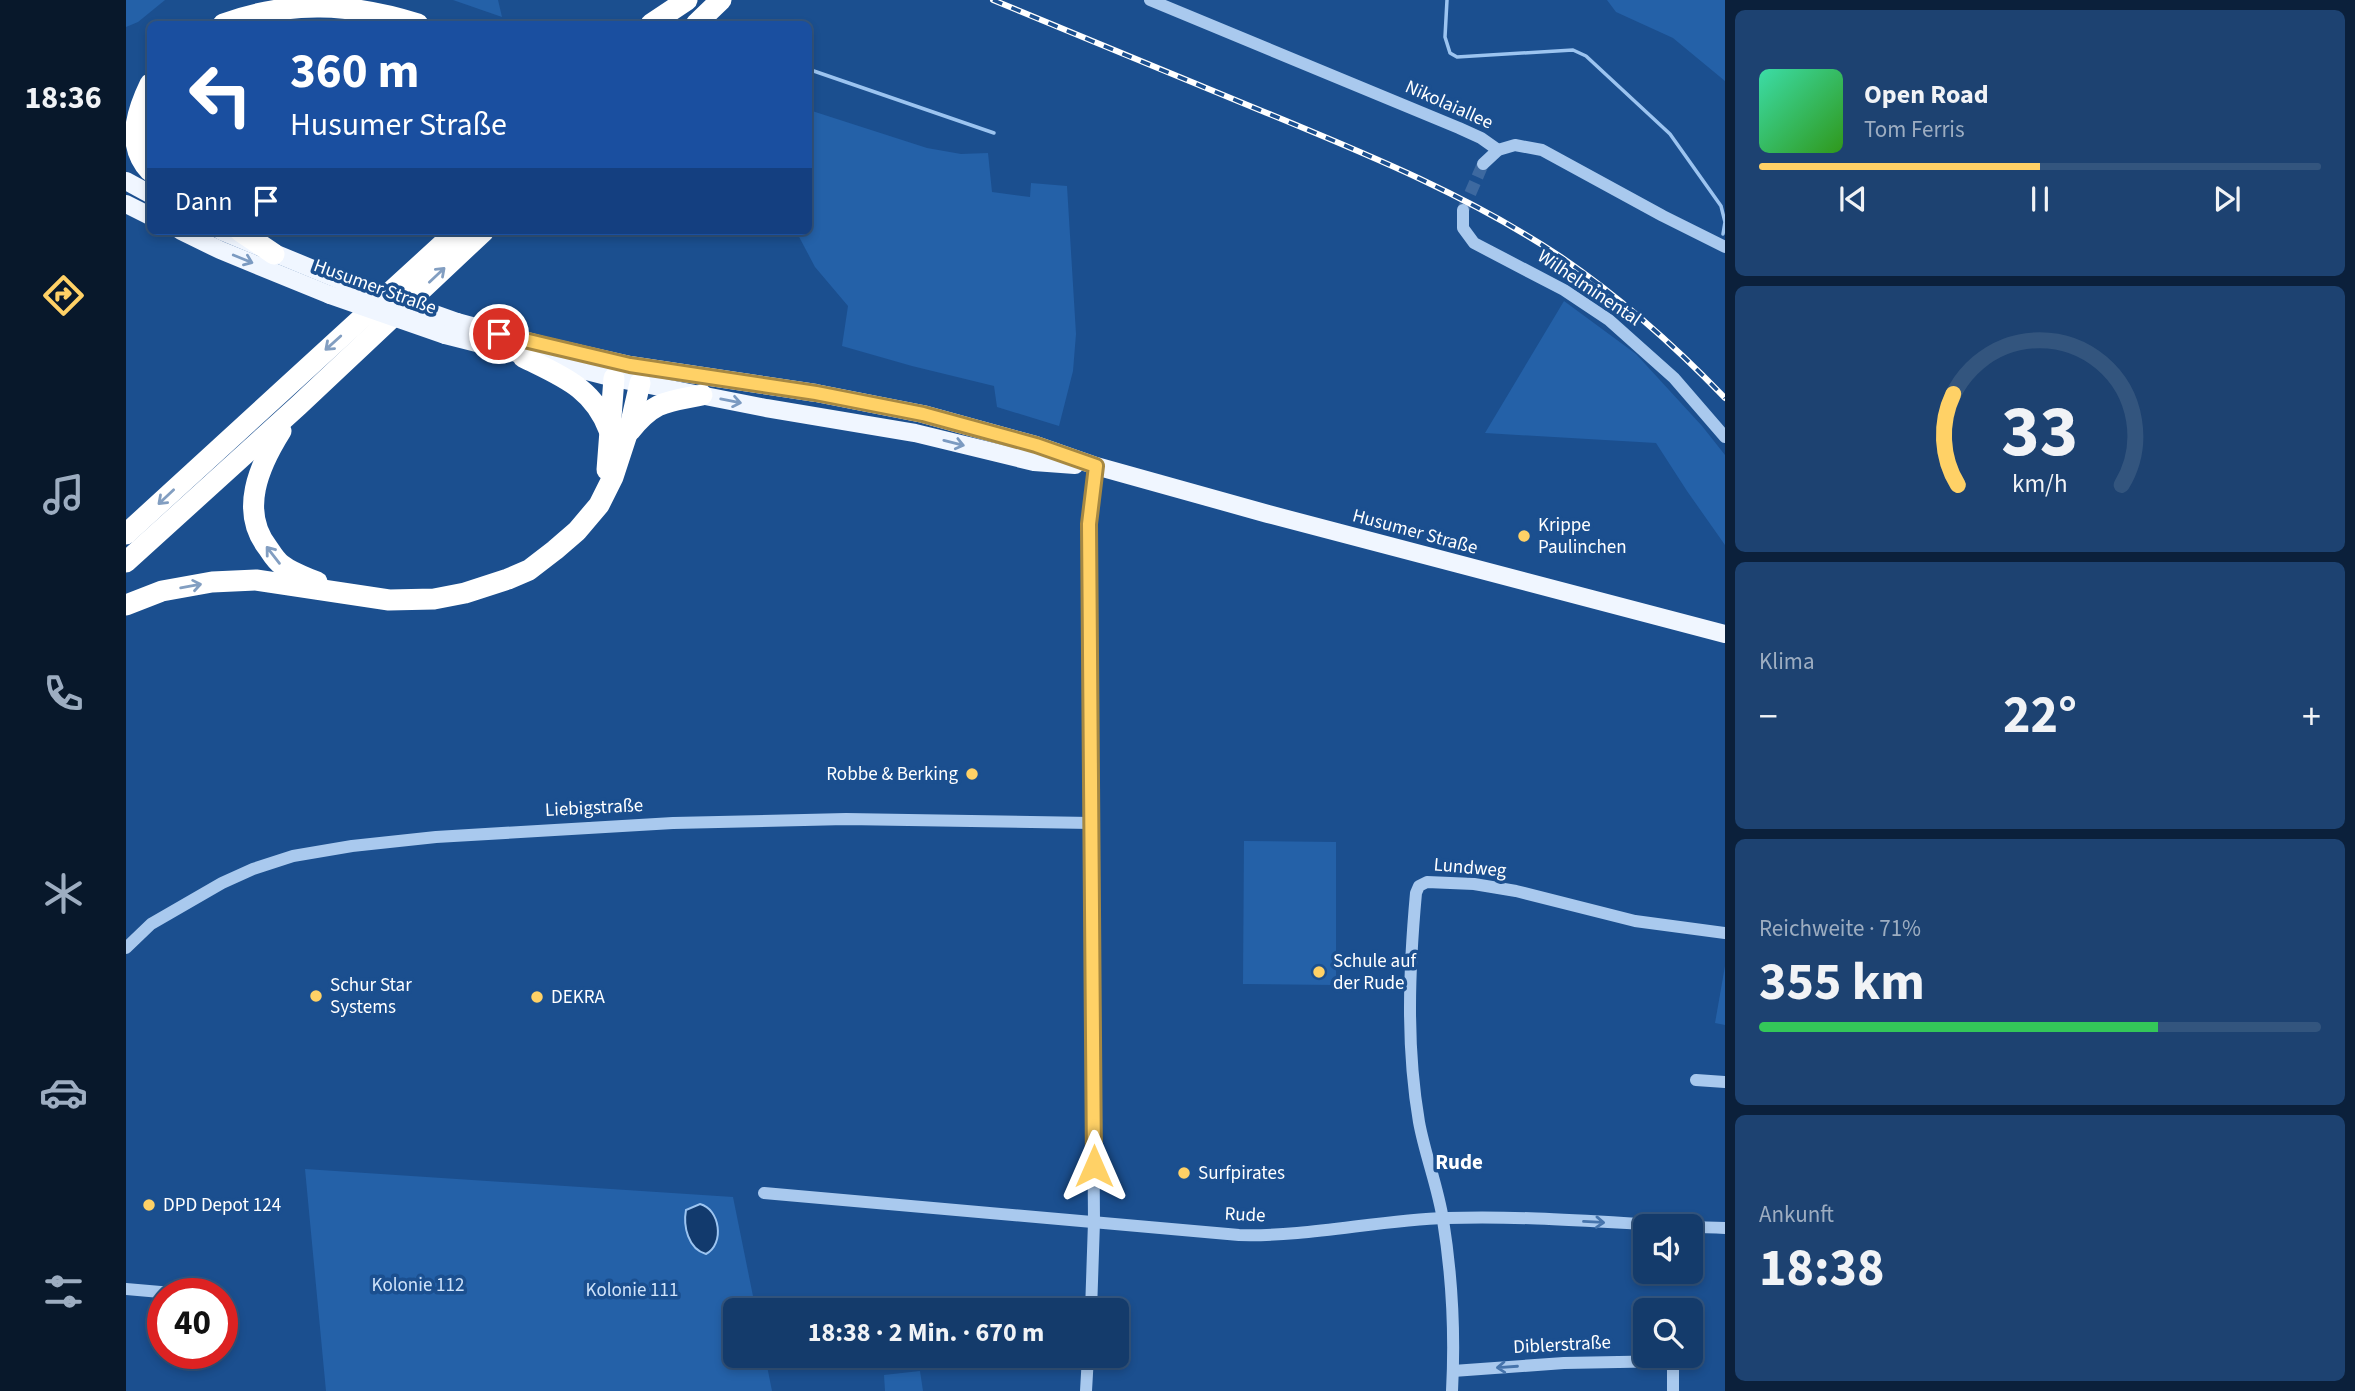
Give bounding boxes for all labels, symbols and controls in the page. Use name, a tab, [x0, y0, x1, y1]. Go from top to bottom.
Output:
text: 360 m	[290, 37, 419, 107]
icon: left	[175, 49, 266, 140]
street label: Nikolaiallee	[1401, 74, 1497, 136]
text: 18:36	[24, 75, 102, 121]
text: Open Road	[1864, 76, 1989, 113]
text: Husumer Straße	[290, 102, 507, 148]
text: Tom Ferris	[1864, 113, 1965, 146]
icon: previous	[1834, 180, 1872, 218]
icon: pause	[2021, 180, 2059, 218]
icon: next	[2208, 180, 2246, 218]
icon: arrive	[247, 182, 285, 220]
text: Dann	[175, 183, 233, 220]
street label: Wilhelminental	[1532, 243, 1646, 333]
street label: Husumer Straße	[310, 252, 440, 322]
one-way arrow	[232, 254, 253, 267]
one-way arrow	[428, 267, 445, 284]
icon: directions	[39, 271, 88, 320]
pin	[469, 304, 529, 364]
icon: arrive	[480, 315, 518, 353]
one-way arrow	[325, 334, 343, 350]
text: 33	[2002, 381, 2078, 485]
one-way arrow	[719, 395, 742, 408]
one-way arrow	[942, 437, 965, 450]
text: km/h	[2012, 466, 2068, 502]
icon: music	[39, 470, 88, 519]
one-way arrow	[157, 489, 175, 505]
street label: Husumer Straße	[1349, 502, 1481, 562]
place label: Krippe Paulinchen	[1538, 512, 1627, 561]
marker: Krippe Paulinchen	[1516, 528, 1532, 544]
one-way arrow	[266, 546, 281, 565]
one-way arrow	[179, 578, 202, 592]
text: Klima	[1759, 645, 1815, 678]
icon: phone	[39, 669, 88, 718]
text: 22°	[2003, 679, 2077, 753]
text: −	[1759, 690, 1778, 744]
text: +	[2302, 690, 2321, 744]
place label: Robbe & Berking	[826, 761, 958, 788]
marker: Robbe & Berking	[964, 766, 980, 782]
street label: Liebigstraße	[544, 792, 644, 824]
street label: Lundweg	[1433, 851, 1508, 885]
icon: climate	[39, 869, 88, 918]
text: Reichweite · 71%	[1759, 912, 1921, 945]
text: 355 km	[1759, 946, 1925, 1020]
place label: Schule auf der Rude	[1333, 948, 1417, 997]
marker: Schule auf der Rude	[1311, 964, 1327, 980]
place label: Schur Star Systems	[330, 972, 412, 1021]
place label: DEKRA	[551, 984, 605, 1011]
marker: Schur Star Systems	[308, 988, 324, 1004]
marker: DEKRA	[529, 989, 545, 1005]
icon: car	[39, 1068, 88, 1117]
position arrow	[1057, 1129, 1131, 1203]
district label: Rude	[1435, 1147, 1483, 1177]
place label: Surfpirates	[1198, 1160, 1285, 1187]
marker: Surfpirates	[1176, 1165, 1192, 1181]
place label: DPD Depot 124	[163, 1192, 281, 1219]
marker: DPD Depot 124	[141, 1197, 157, 1213]
text: Ankunft	[1759, 1198, 1834, 1231]
street label: Rude	[1224, 1200, 1266, 1230]
map controls	[1633, 1214, 1703, 1368]
button: sound	[1633, 1214, 1703, 1284]
one-way arrow	[1582, 1216, 1604, 1229]
text: 18:38	[1759, 1232, 1884, 1306]
icon: filters	[39, 1267, 88, 1316]
park label: Kolonie 112	[372, 1272, 464, 1299]
park label: Kolonie 111	[586, 1277, 678, 1304]
speed limit sign: 40	[147, 1278, 238, 1369]
button: search	[1633, 1298, 1703, 1368]
text: 18:38 · 2 Min. · 670 m	[808, 1314, 1044, 1351]
street label: Diblerstraße	[1512, 1329, 1612, 1361]
one-way arrow	[1496, 1361, 1519, 1374]

